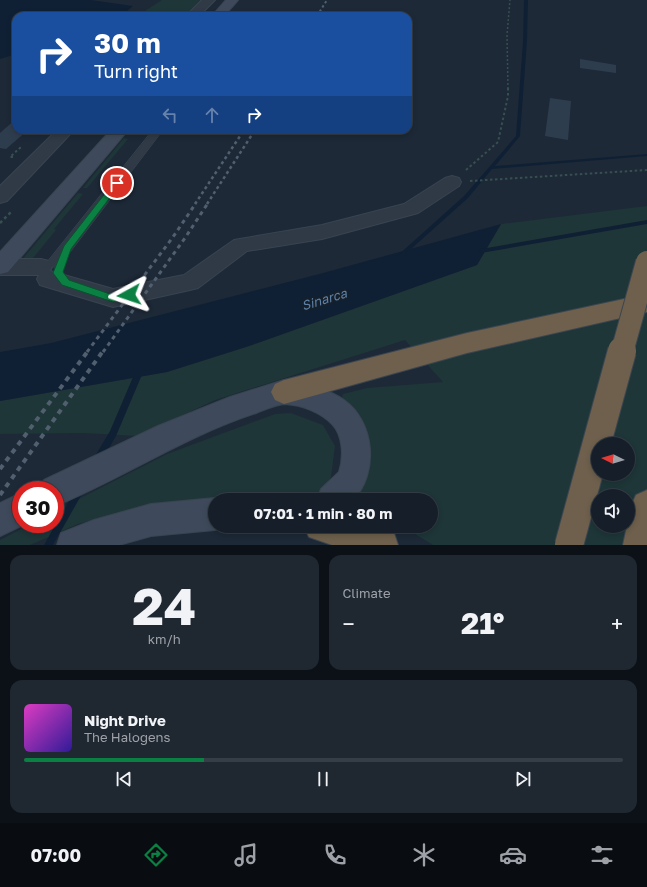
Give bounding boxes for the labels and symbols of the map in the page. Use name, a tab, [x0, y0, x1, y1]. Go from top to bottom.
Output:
pin	[100, 166, 134, 200]
position arrow	[108, 274, 150, 316]
water label: Sinarca	[299, 284, 349, 313]
north arrow	[591, 437, 635, 481]
speed limit sign: 30	[12, 481, 64, 533]

